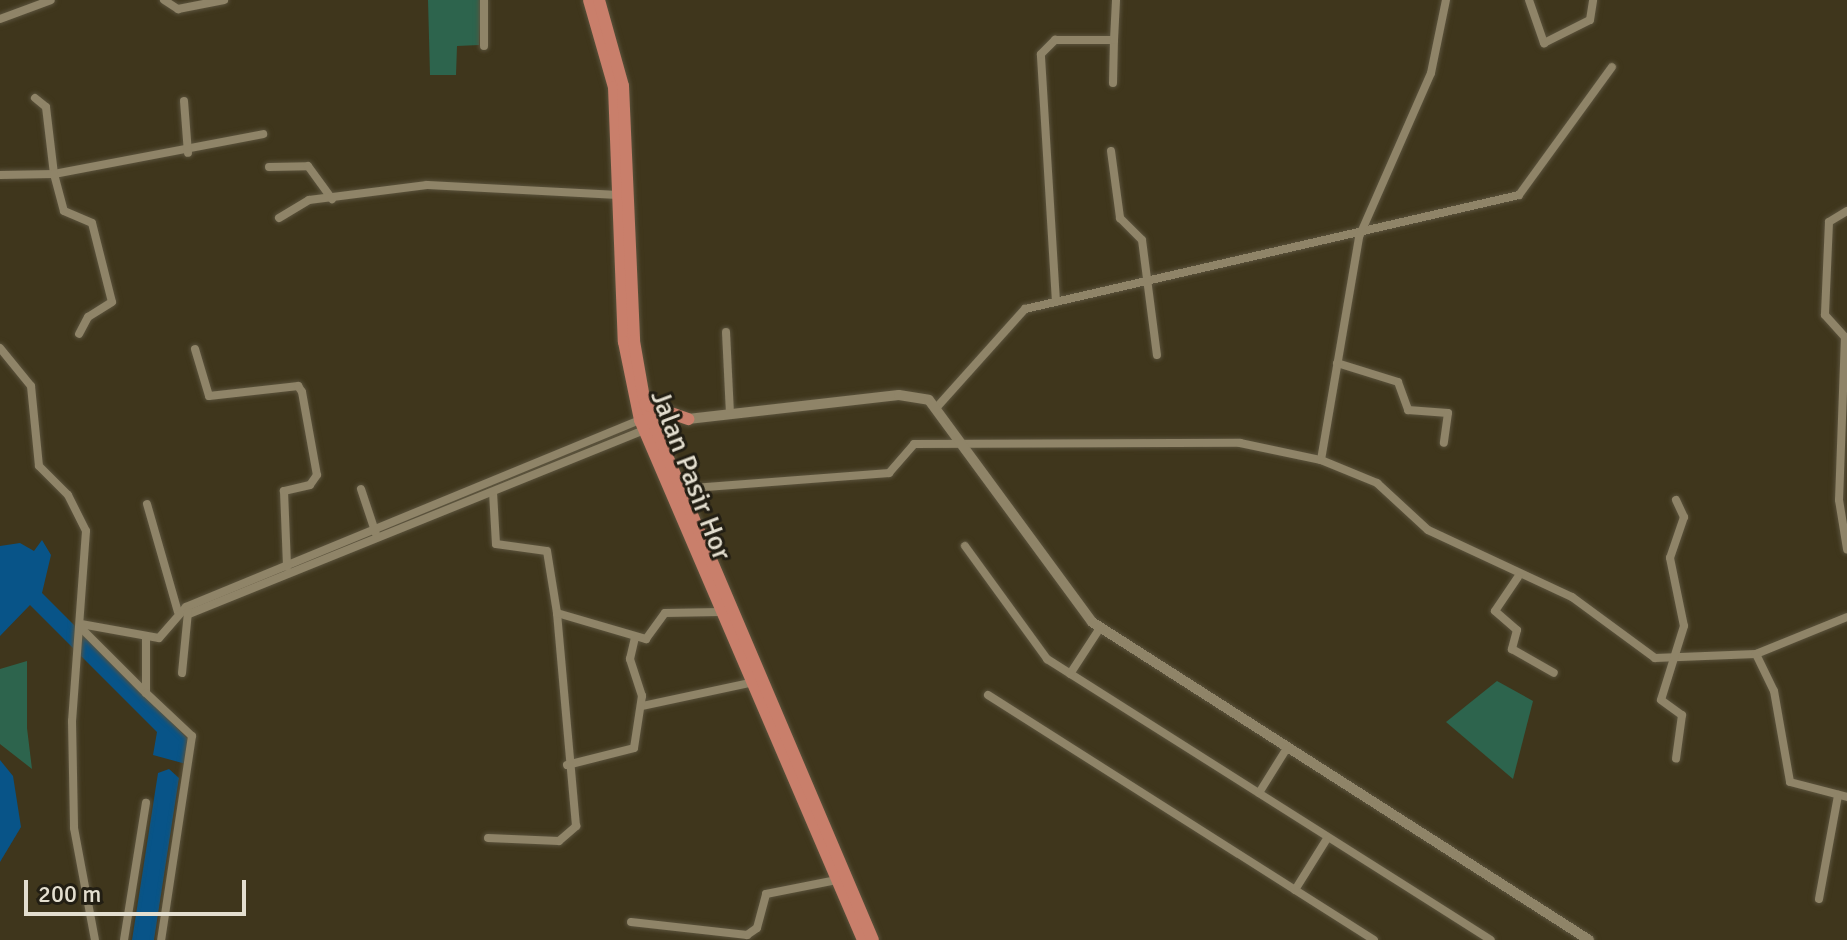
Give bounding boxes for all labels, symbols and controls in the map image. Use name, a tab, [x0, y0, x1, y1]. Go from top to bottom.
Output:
street label: Jalan Pasir Hor	[643, 385, 739, 565]
scale bar	[28, 864, 250, 914]
text: 200 m	[38, 879, 101, 909]

